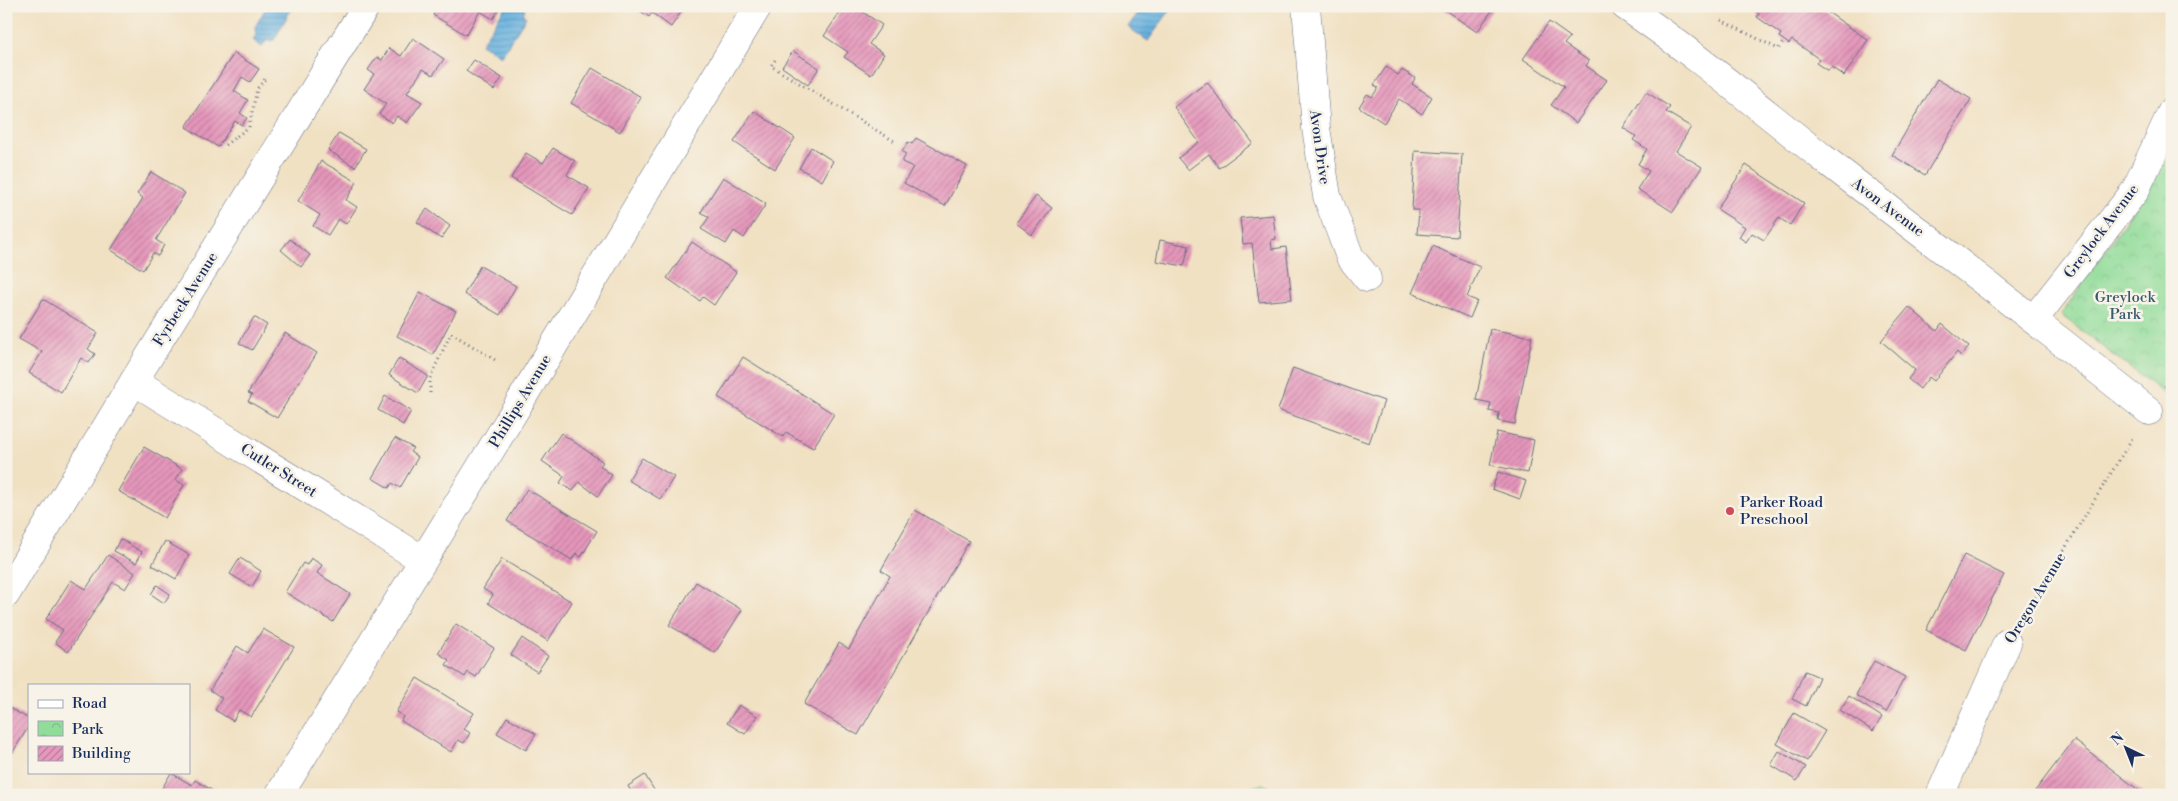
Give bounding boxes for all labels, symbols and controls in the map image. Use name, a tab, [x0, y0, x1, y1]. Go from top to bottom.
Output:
street label: Avon Drive	[1305, 107, 1334, 186]
street label: Avon Avenue	[1847, 173, 1928, 241]
street label: Greylock Avenue	[2060, 180, 2143, 282]
street label: Fyrbeck Avenue	[149, 249, 222, 350]
park label: Greylock Park	[2095, 288, 2156, 324]
street label: Phillips Avenue	[485, 351, 556, 451]
street label: Cutler Street	[237, 439, 321, 502]
place label: Parker Road Preschool	[1740, 493, 1823, 529]
marker: Parker Road Preschool	[1724, 505, 1736, 517]
street label: Oregon Avenue	[2001, 549, 2070, 647]
legend	[28, 684, 190, 774]
text: Road	[72, 694, 107, 713]
text: Park	[72, 720, 104, 739]
north arrow	[2100, 724, 2150, 774]
text: N	[2108, 729, 2128, 750]
text: Building	[71, 744, 131, 763]

